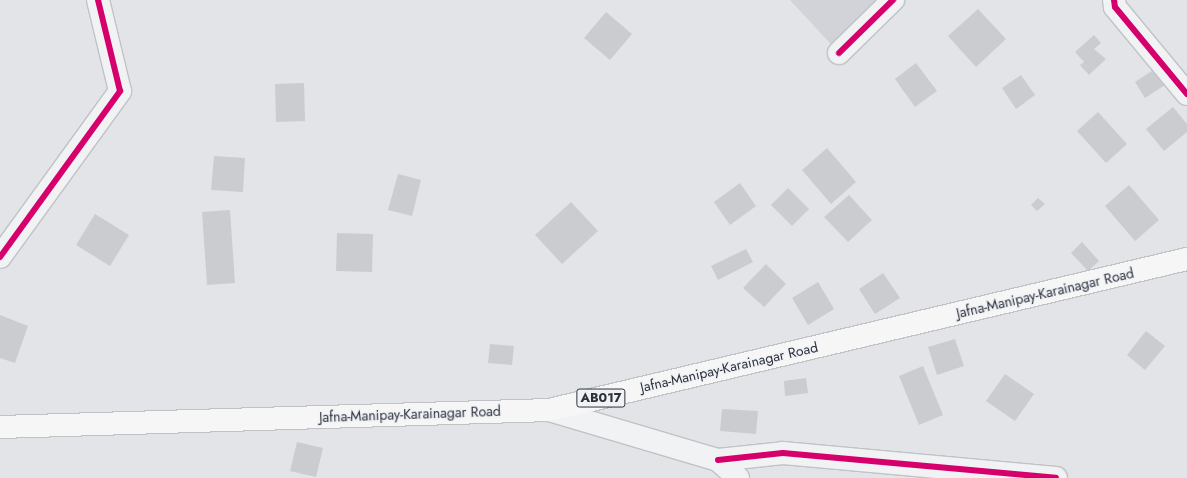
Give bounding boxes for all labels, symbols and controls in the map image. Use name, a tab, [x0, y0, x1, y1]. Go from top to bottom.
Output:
street label: Jafna-Manipay-Karainagar Road	[955, 264, 1135, 322]
street label: Jafna-Manipay-Karainagar Road	[639, 338, 819, 396]
road number: AB017	[576, 387, 626, 409]
street label: Jafna-Manipay-Karainagar Road	[319, 402, 501, 426]

